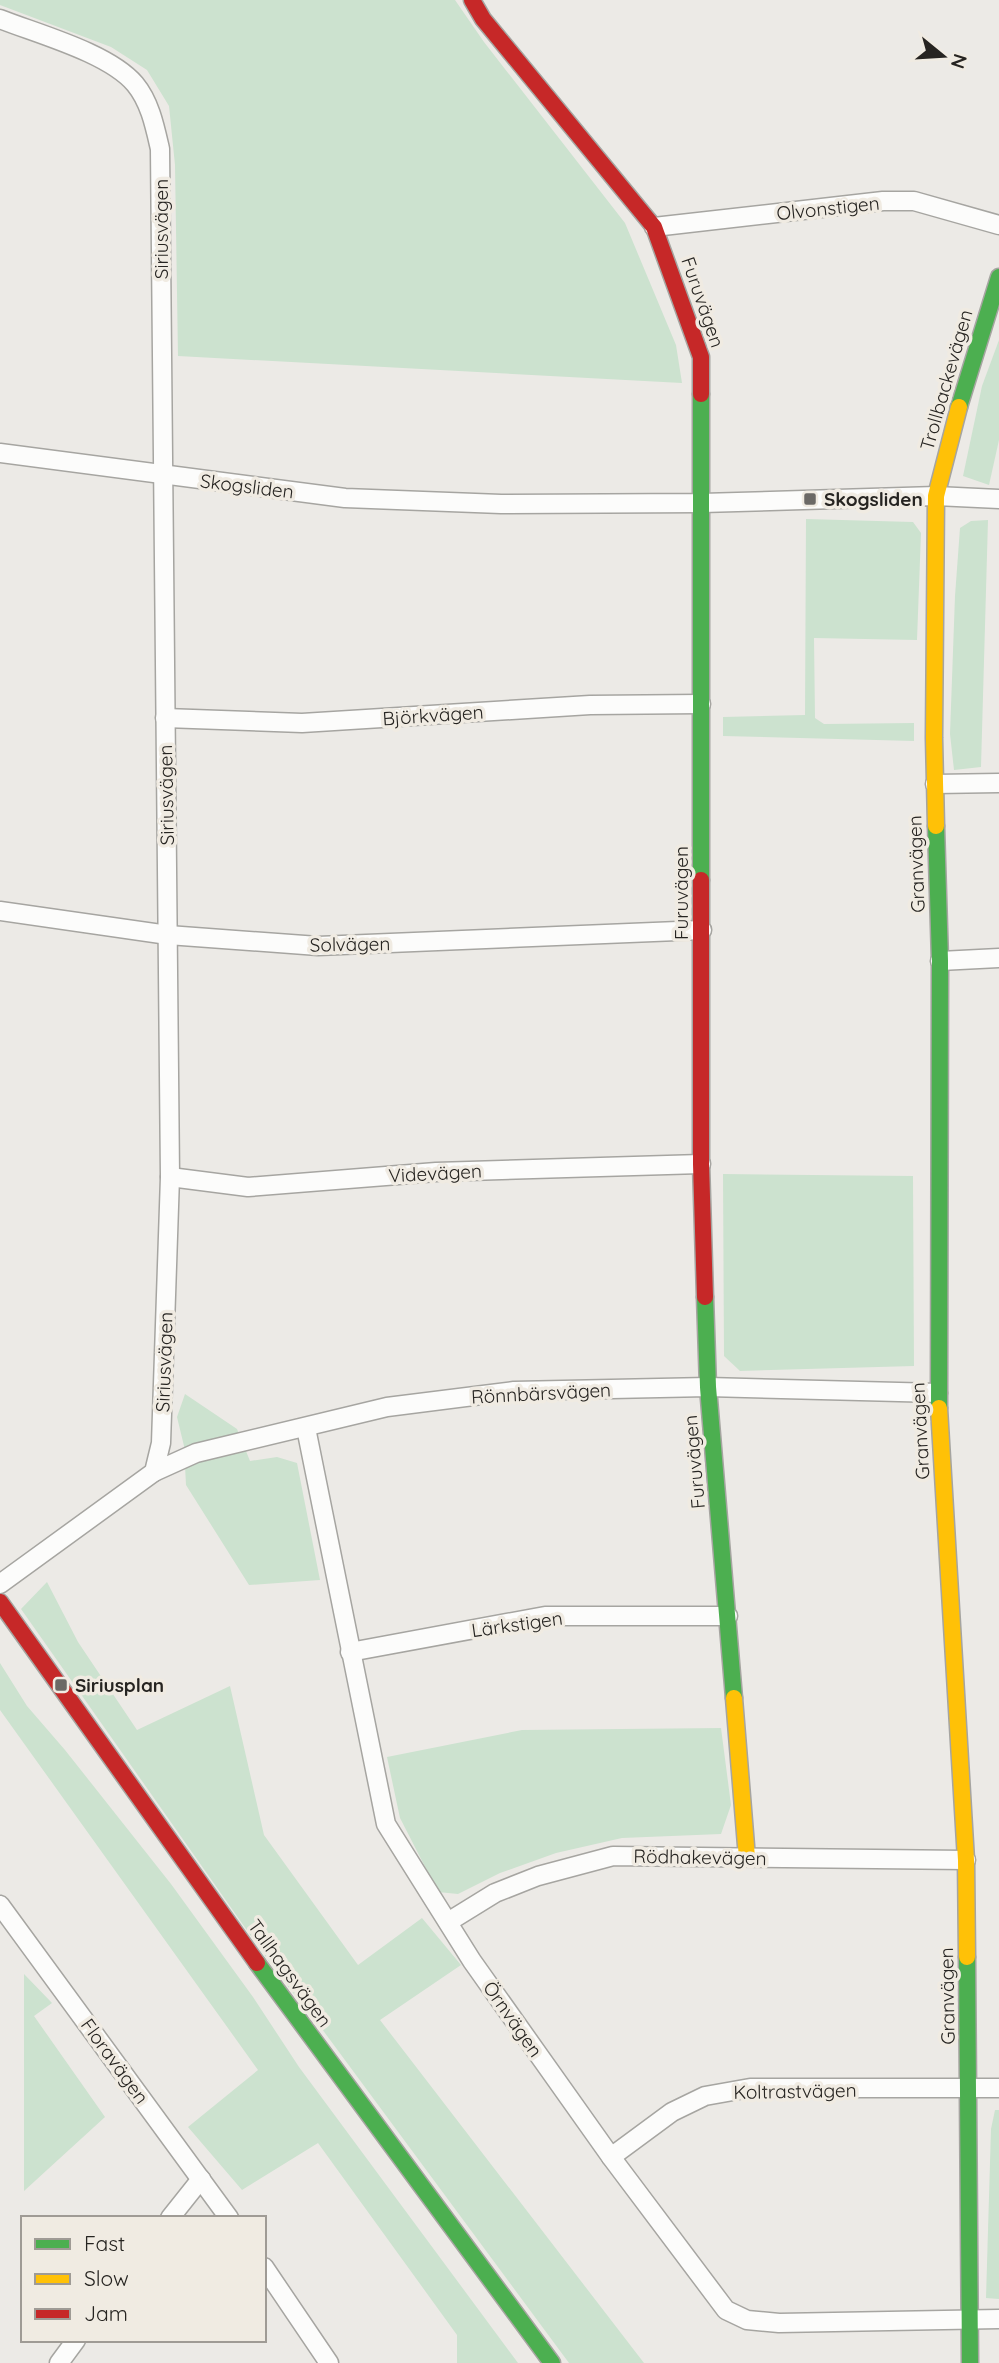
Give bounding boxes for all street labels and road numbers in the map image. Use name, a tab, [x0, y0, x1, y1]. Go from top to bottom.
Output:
street label: Siriusvägen	[149, 179, 173, 279]
street label: Olvonstigen	[775, 191, 881, 225]
street label: Furuvägen	[676, 254, 730, 350]
street label: Trollbackevägen	[914, 307, 978, 453]
street label: Skogsliden	[199, 468, 295, 504]
street label: Björkvägen	[382, 699, 484, 731]
street label: Siriusvägen	[153, 745, 179, 845]
street label: Granvägen	[902, 815, 930, 913]
street label: Furuvägen	[669, 846, 693, 940]
street label: Solvägen	[309, 931, 391, 957]
street label: Videvägen	[388, 1159, 482, 1187]
street label: Siriusvägen	[150, 1311, 178, 1413]
street label: Rönnbärsvägen	[470, 1377, 612, 1409]
street label: Granvägen	[905, 1382, 935, 1480]
street label: Furuvägen	[678, 1414, 710, 1510]
street label: Lärkstigen	[470, 1606, 564, 1642]
street label: Rödhakevägen	[633, 1844, 767, 1870]
street label: Tallhagsvägen	[243, 1914, 337, 2032]
street label: Granvägen	[934, 1947, 960, 2045]
street label: Örnvägen	[478, 1976, 548, 2062]
street label: Floravägen	[76, 2014, 154, 2108]
street label: Koltrastvägen	[733, 2078, 857, 2104]

